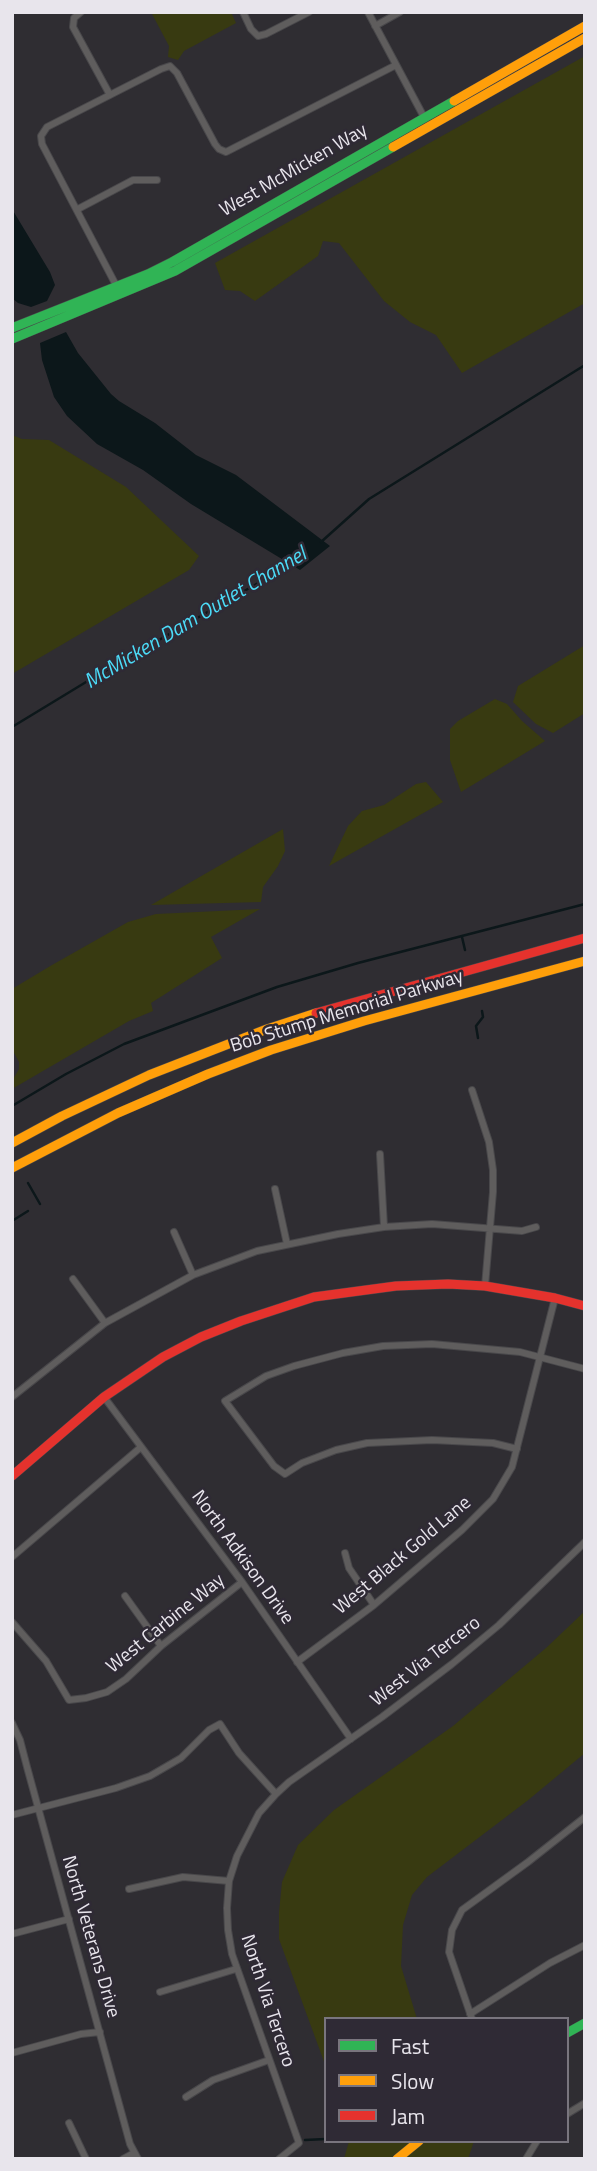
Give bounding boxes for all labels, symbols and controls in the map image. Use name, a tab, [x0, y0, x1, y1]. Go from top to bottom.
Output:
street label: West McMicken Way	[216, 120, 372, 222]
water label: McMicken Dam Outlet Channel	[80, 543, 312, 695]
street label: Bob Stump Memorial Parkway	[228, 966, 466, 1058]
street label: North Adkison Drive	[186, 1487, 298, 1629]
street label: West Black Gold Lane	[330, 1492, 476, 1620]
street label: West Carbine Way	[102, 1569, 230, 1679]
street label: West Via Tercero	[367, 1612, 485, 1712]
street label: North Veterans Drive	[56, 1853, 124, 2021]
street label: North Via Tercero	[235, 1932, 299, 2070]
legend	[324, 2017, 569, 2143]
text: Fast	[391, 2030, 429, 2062]
text: Slow	[391, 2065, 434, 2097]
text: Jam	[391, 2100, 425, 2132]

